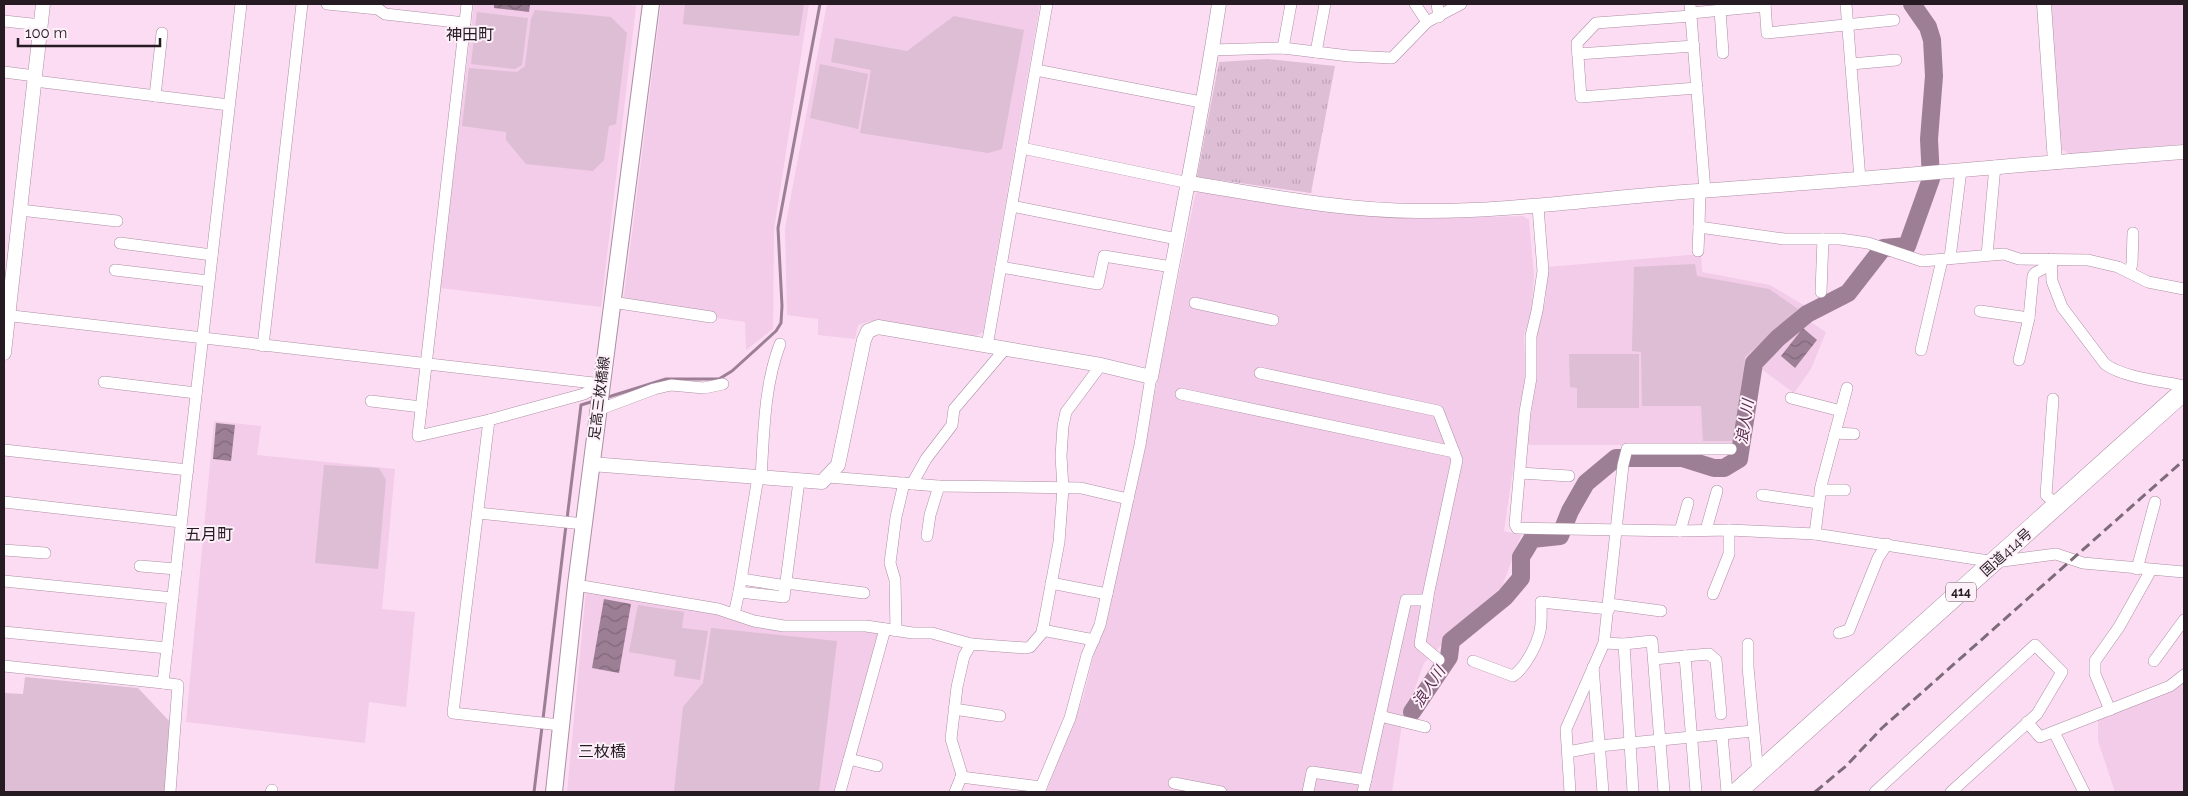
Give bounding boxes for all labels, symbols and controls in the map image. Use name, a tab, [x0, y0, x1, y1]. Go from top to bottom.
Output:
scale bar	[18, 15, 160, 47]
text: 100 m	[25, 24, 67, 42]
district label: 神田町	[446, 25, 494, 44]
street label: 足高三枚橋線	[586, 355, 612, 441]
water label: 浪人川	[1733, 396, 1758, 446]
district label: 五月町	[185, 525, 233, 544]
street label: 国道414号	[1977, 525, 2035, 579]
road number: 414	[1946, 582, 1976, 602]
water label: 浪人川	[1409, 662, 1450, 711]
district label: 三枚橋	[578, 742, 626, 761]

